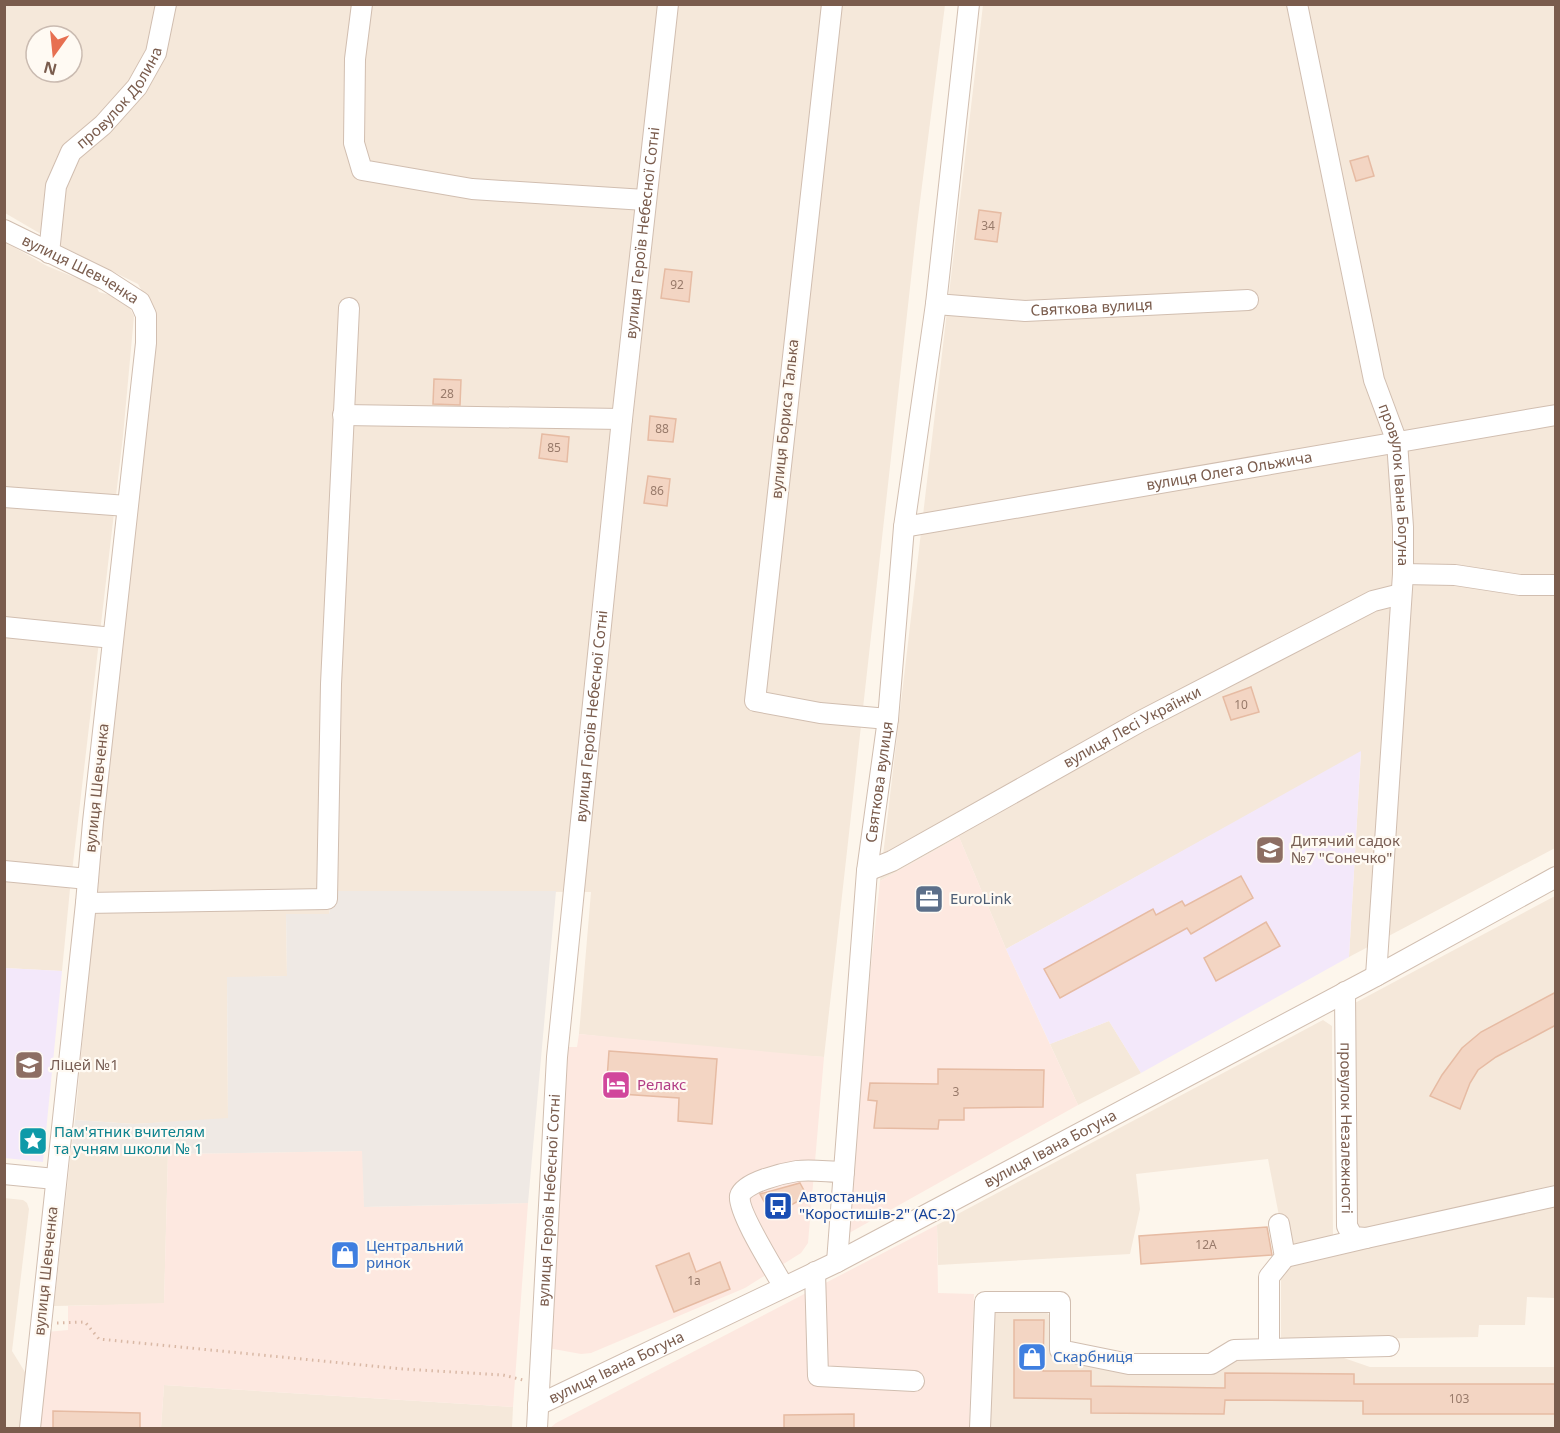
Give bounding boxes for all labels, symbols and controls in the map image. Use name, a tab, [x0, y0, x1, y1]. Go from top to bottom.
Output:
north arrow	[24, 24, 84, 84]
street label: провулок Долина	[71, 45, 166, 153]
text: N	[41, 56, 59, 81]
street label: вулиця Героїв Небесної Сотні	[620, 126, 663, 340]
house number: 34	[981, 217, 995, 234]
street label: вулиця Шевченка	[19, 229, 143, 308]
house number: 92	[670, 276, 684, 293]
street label: Святкова вулиця	[1030, 294, 1153, 320]
street label: вулиця Бориса Талька	[766, 338, 802, 500]
house number: 28	[440, 385, 454, 402]
street label: провулок Івана Богуна	[1375, 401, 1414, 566]
house number: 88	[655, 420, 669, 437]
house number: 85	[547, 439, 561, 456]
street label: вулиця Олега Ольжича	[1145, 446, 1314, 494]
house number: 86	[650, 482, 664, 499]
street label: вулиця Героїв Небесної Сотні	[570, 609, 611, 823]
street label: вулиця Лесі Українки	[1059, 681, 1204, 772]
house number: 10	[1234, 696, 1248, 713]
street label: Святкова вулиця	[860, 720, 897, 844]
street label: вулиця Шевченка	[79, 722, 113, 853]
place label: Дитячий садок №7 "Сонечко"	[1291, 830, 1400, 867]
school or university icon: Дитячий садок №7 "Сонечко"	[1254, 834, 1286, 866]
office icon: EuroLink	[913, 883, 945, 915]
place label: EuroLink	[950, 888, 1012, 908]
street label: провулок Незалежності	[1336, 1042, 1358, 1214]
school or university icon: Ліцей №1	[13, 1049, 45, 1081]
place label: Ліцей №1	[50, 1054, 119, 1074]
hotel icon: Релакс	[600, 1069, 632, 1101]
place label: Релакс	[637, 1074, 686, 1094]
house number: 3	[953, 1083, 960, 1100]
street label: вулиця Героїв Небесної Сотні	[533, 1093, 564, 1307]
street label: вулиця Івана Богуна	[980, 1104, 1120, 1191]
place label: Пам'ятник вчителям та учням школи № 1	[54, 1121, 205, 1158]
place icon: Пам'ятник вчителям та учням школи № 1	[17, 1125, 49, 1157]
place label: Автостанція "Коростишів-2" (АС-2)	[799, 1186, 955, 1223]
bus stop icon: Автостанція "Коростишів-2" (АС-2)	[762, 1190, 794, 1222]
street label: вулиця Шевченка	[28, 1205, 62, 1336]
place label: Центральний ринок	[366, 1235, 464, 1272]
house number: 12А	[1195, 1236, 1217, 1253]
shop icon: Центральний ринок	[329, 1239, 361, 1271]
house number: 1а	[687, 1272, 701, 1289]
street label: вулиця Івана Богуна	[545, 1326, 687, 1407]
shop icon: Скарбниця	[1016, 1341, 1048, 1373]
place label: Скарбниця	[1053, 1346, 1133, 1366]
house number: 103	[1449, 1390, 1469, 1407]

